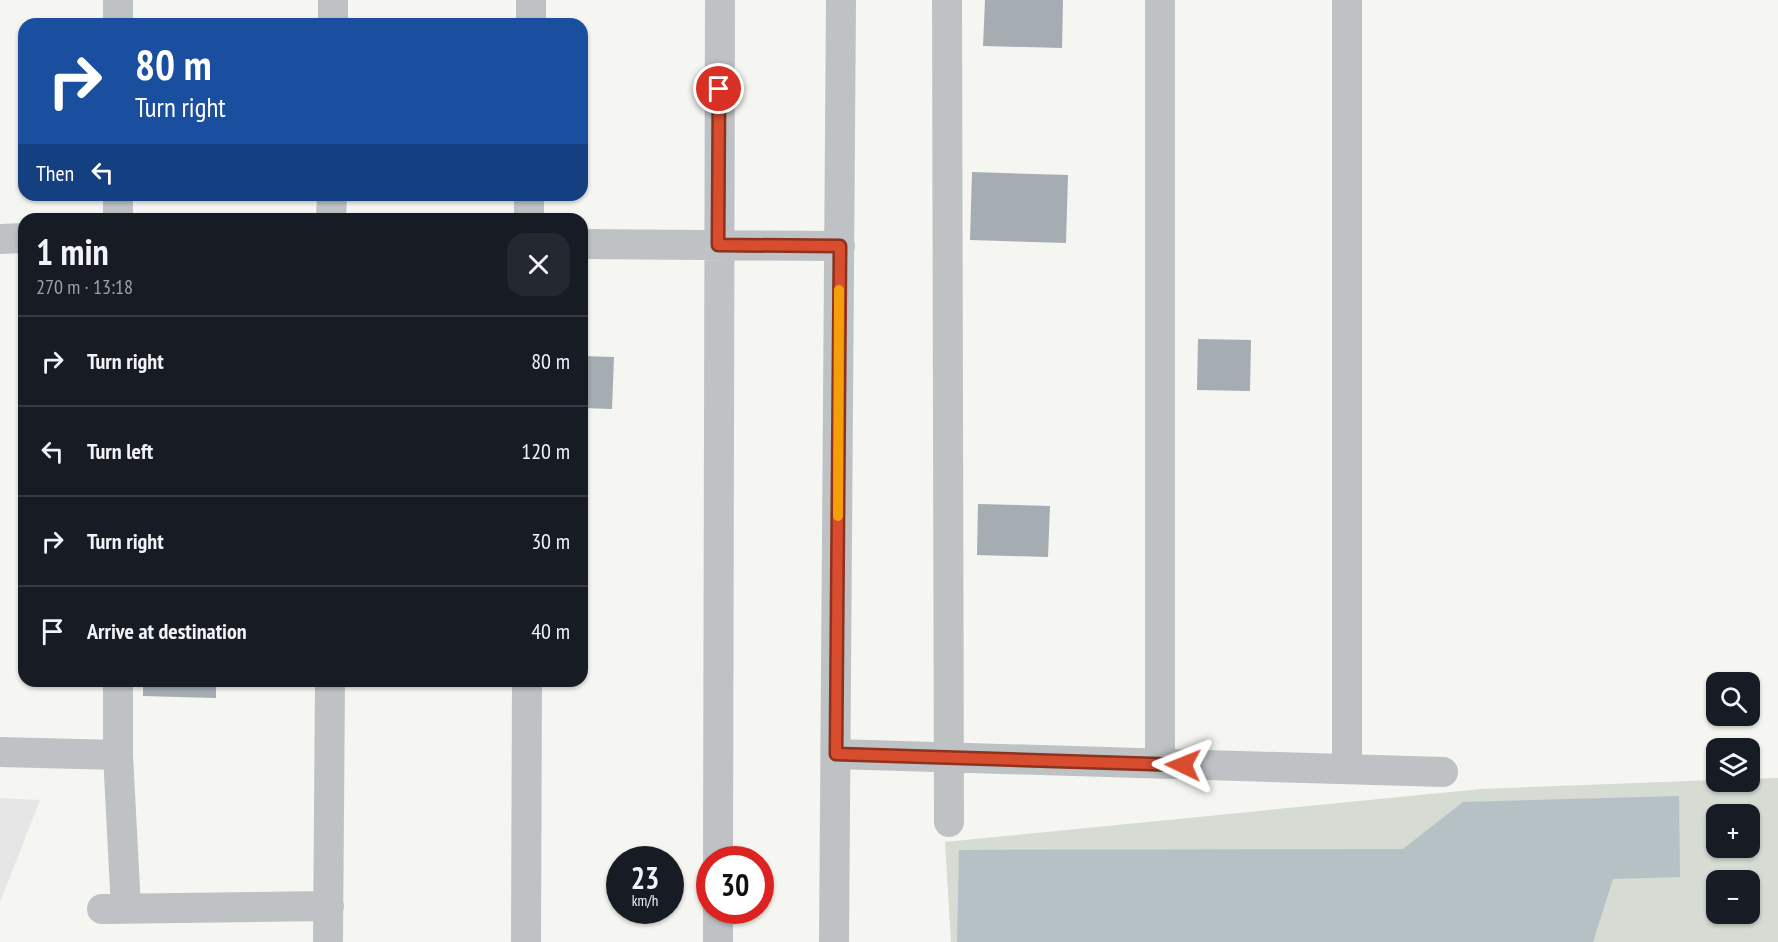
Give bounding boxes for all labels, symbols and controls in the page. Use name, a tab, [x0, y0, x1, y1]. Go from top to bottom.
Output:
text: 80 m	[135, 37, 212, 92]
icon: right	[36, 42, 114, 120]
pin	[693, 63, 744, 114]
icon: arrive	[702, 72, 735, 105]
text: Turn right	[135, 90, 226, 124]
icon: left	[86, 156, 119, 189]
text: Then	[36, 159, 74, 187]
text: 1 min	[36, 228, 109, 275]
button: close	[507, 233, 570, 296]
text: 270 m · 13:18	[36, 274, 133, 300]
icon: right	[36, 345, 69, 378]
text: Turn right	[87, 347, 164, 375]
text: 80 m	[531, 347, 570, 375]
icon: left	[36, 435, 69, 468]
text: Turn left	[87, 437, 153, 465]
text: 120 m	[521, 437, 570, 465]
icon: right	[36, 525, 69, 558]
text: Turn right	[87, 527, 164, 555]
text: 30 m	[531, 527, 570, 555]
icon: arrive	[36, 615, 69, 648]
text: Arrive at destination	[87, 617, 247, 645]
text: 40 m	[531, 617, 570, 645]
map controls	[1706, 672, 1760, 924]
button: search	[1706, 672, 1760, 726]
position arrow	[1151, 733, 1215, 797]
button: layers	[1706, 738, 1760, 792]
button: +	[1706, 804, 1760, 858]
speed limit sign: 30	[696, 846, 774, 924]
text: 23	[631, 858, 659, 897]
button: −	[1706, 870, 1760, 924]
text: km/h	[632, 891, 658, 910]

